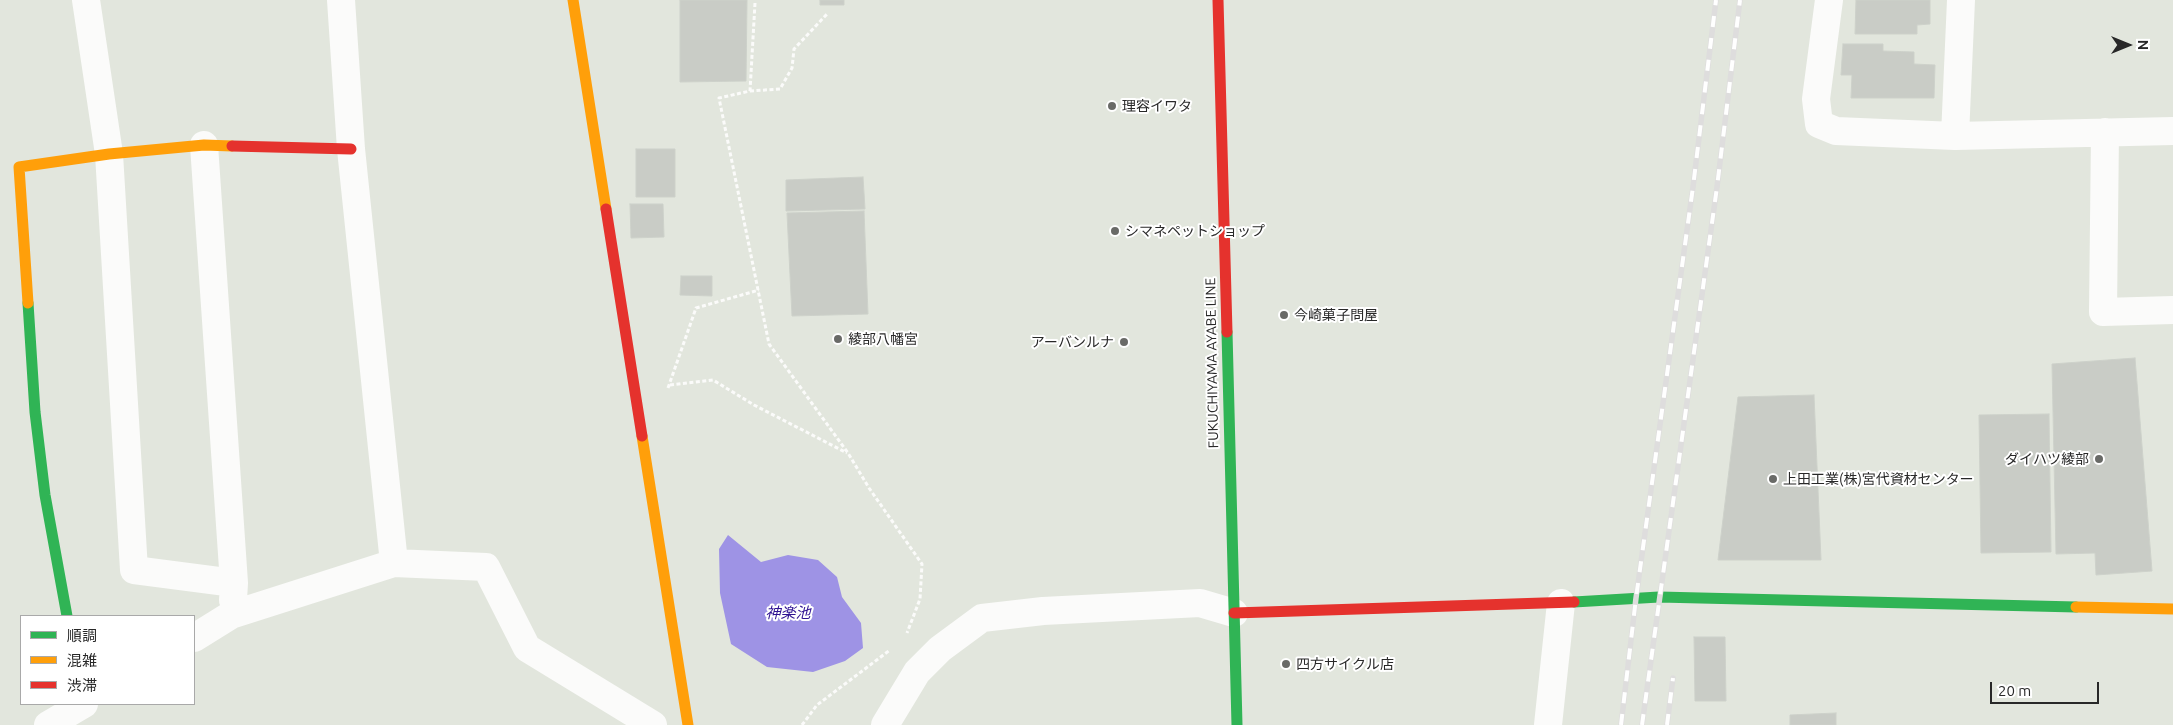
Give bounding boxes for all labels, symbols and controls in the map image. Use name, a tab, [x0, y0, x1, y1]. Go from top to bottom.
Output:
north arrow	[2103, 20, 2153, 70]
text: N	[2135, 40, 2151, 50]
place label: 理容イワタ	[1122, 98, 1192, 114]
marker: 理容イワタ	[1106, 100, 1118, 112]
place label: シマネペットショップ	[1125, 223, 1265, 239]
marker: シマネペットショップ	[1109, 225, 1121, 237]
street label: FUKUCHIYAMA AYABE LINE	[1202, 278, 1222, 448]
place label: 今崎菓子問屋	[1294, 307, 1378, 323]
marker: 今崎菓子問屋	[1278, 309, 1290, 321]
place label: 綾部八幡宮	[848, 331, 918, 347]
marker: 綾部八幡宮	[832, 333, 844, 345]
place label: アーバンルナ	[1031, 334, 1114, 350]
marker: アーバンルナ	[1118, 336, 1130, 348]
place label: ダイハツ綾部	[2005, 451, 2089, 467]
marker: ダイハツ綾部	[2093, 453, 2105, 465]
place label: 上田工業(株)宮代資材センター	[1783, 471, 1974, 487]
marker: 上田工業(株)宮代資材センター	[1767, 473, 1779, 485]
water label: 神楽池	[766, 604, 810, 622]
legend	[20, 615, 195, 705]
text: 順調	[67, 627, 97, 644]
text: 混雑	[67, 652, 97, 669]
place label: 四方サイクル店	[1296, 656, 1394, 672]
marker: 四方サイクル店	[1280, 658, 1292, 670]
scale bar	[1993, 672, 2102, 704]
text: 渋滞	[67, 677, 97, 694]
text: 20 m	[1998, 682, 2031, 699]

